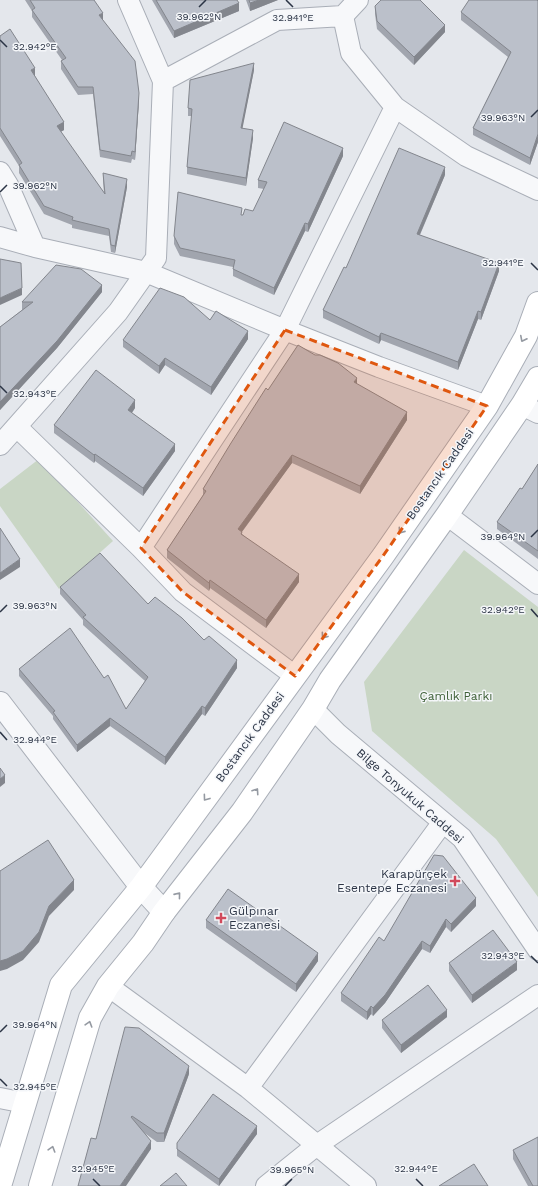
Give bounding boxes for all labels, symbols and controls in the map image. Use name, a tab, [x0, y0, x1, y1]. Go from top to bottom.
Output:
text: 39.962°N	[177, 11, 221, 22]
text: 32.941°E	[272, 12, 314, 23]
text: 32.942°E	[13, 41, 57, 52]
text: 39.963°N	[481, 112, 525, 123]
text: 39.962°N	[13, 180, 57, 191]
text: 32.941°E	[482, 257, 524, 268]
one-way arrow	[521, 335, 528, 342]
text: 32.943°E	[13, 388, 57, 399]
street label: Bostancık Caddesi	[403, 426, 477, 522]
one-way arrow	[398, 527, 406, 534]
text: 39.964°N	[481, 531, 525, 542]
text: 39.963°N	[13, 600, 57, 611]
text: 32.942°E	[481, 604, 525, 615]
one-way arrow	[322, 632, 329, 639]
street label: Bostancık Caddesi	[213, 689, 287, 785]
park label: Çamlık Parkı	[420, 689, 492, 703]
text: 32.944°E	[13, 734, 57, 745]
street label: Bilge Tonyukuk Caddesi	[354, 746, 466, 846]
one-way arrow	[251, 788, 259, 795]
one-way arrow	[204, 793, 211, 800]
place label: Karapürçek Esentepe Eczanesi	[337, 867, 447, 895]
marker: Karapürçek Esentepe Eczanesi	[450, 876, 460, 886]
one-way arrow	[173, 892, 180, 899]
place label: Gülpınar Eczanesi	[229, 904, 280, 932]
marker: Gülpınar Eczanesi	[216, 913, 226, 923]
text: 32.943°E	[481, 950, 525, 961]
text: 39.964°N	[13, 1019, 57, 1030]
one-way arrow	[84, 1021, 93, 1028]
text: 32.945°E	[13, 1081, 57, 1092]
one-way arrow	[47, 1145, 56, 1152]
text: 32.945°E	[71, 1163, 115, 1174]
text: 32.944°E	[394, 1163, 438, 1174]
text: 39.965°N	[270, 1164, 314, 1175]

